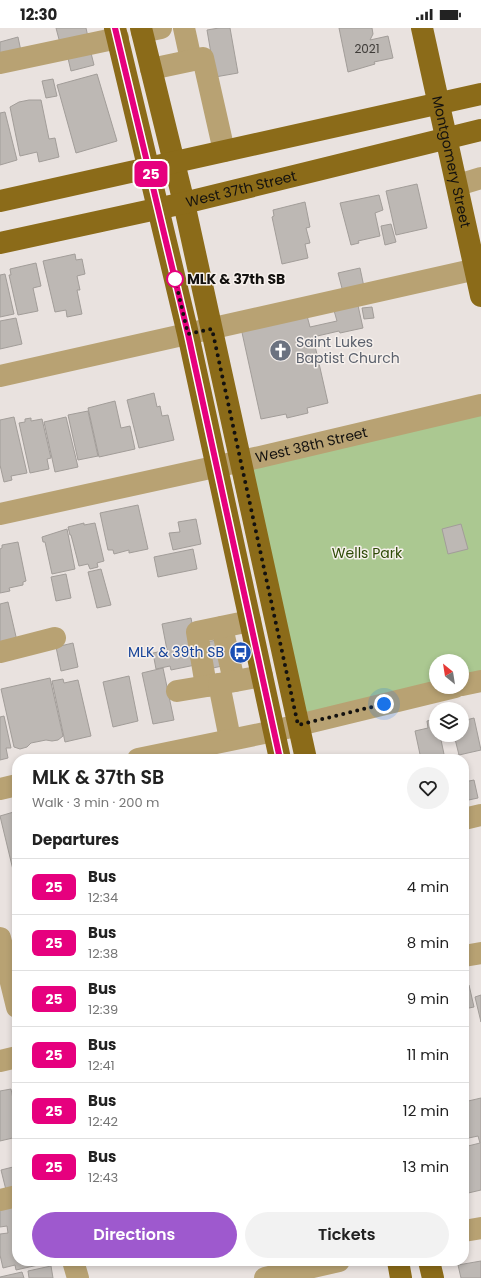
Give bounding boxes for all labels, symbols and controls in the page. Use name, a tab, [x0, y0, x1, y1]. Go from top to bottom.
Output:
text: 12:30	[20, 4, 57, 25]
house number: 2021	[354, 40, 380, 57]
street label: Montgomery Street	[427, 94, 476, 230]
line badge: 25	[133, 161, 169, 187]
text: 25	[142, 164, 160, 184]
street label: West 37th Street	[184, 166, 298, 212]
place label: MLK & 37th SB	[187, 269, 285, 289]
marker: MLK & 37th SB	[166, 270, 184, 288]
place label: Saint Lukes Baptist Church	[296, 332, 400, 368]
church icon: Saint Lukes Baptist Church	[268, 337, 294, 363]
street label: West 38th Street	[253, 422, 369, 468]
park label: Wells Park	[332, 543, 403, 563]
bus stop icon: MLK & 39th SB	[227, 639, 253, 665]
place label: MLK & 39th SB	[128, 642, 224, 662]
north arrow	[429, 654, 469, 694]
map controls	[429, 654, 469, 742]
your location	[374, 694, 394, 714]
button: layers	[429, 702, 469, 742]
text: MLK & 37th SB	[32, 764, 164, 791]
button: heart	[407, 767, 449, 809]
text: Walk · 3 min · 200 m	[32, 793, 159, 812]
text: Departures	[32, 829, 119, 850]
text: Bus	[88, 866, 116, 887]
text: 4 min	[407, 876, 449, 897]
text: 25	[45, 877, 63, 897]
text: 12:34	[88, 888, 118, 907]
text: Bus	[88, 922, 116, 943]
text: 8 min	[407, 932, 449, 953]
text: 25	[45, 933, 63, 953]
text: 12:38	[88, 944, 118, 963]
text: Bus	[88, 978, 116, 999]
text: 9 min	[407, 988, 449, 1009]
text: 25	[45, 989, 63, 1009]
text: 12:39	[88, 1000, 118, 1019]
text: Bus	[88, 1034, 116, 1055]
text: 11 min	[407, 1044, 449, 1065]
text: 25	[45, 1045, 63, 1065]
text: 12:41	[88, 1056, 115, 1075]
text: Bus	[88, 1090, 116, 1111]
text: 12 min	[403, 1100, 449, 1121]
text: 25	[45, 1101, 63, 1121]
text: 12:42	[88, 1112, 118, 1131]
text: Bus	[88, 1146, 116, 1167]
text: 13 min	[403, 1156, 449, 1177]
text: 25	[45, 1157, 63, 1177]
text: 12:43	[88, 1168, 118, 1187]
button: Directions	[32, 1212, 237, 1258]
button: Tickets	[245, 1212, 449, 1258]

